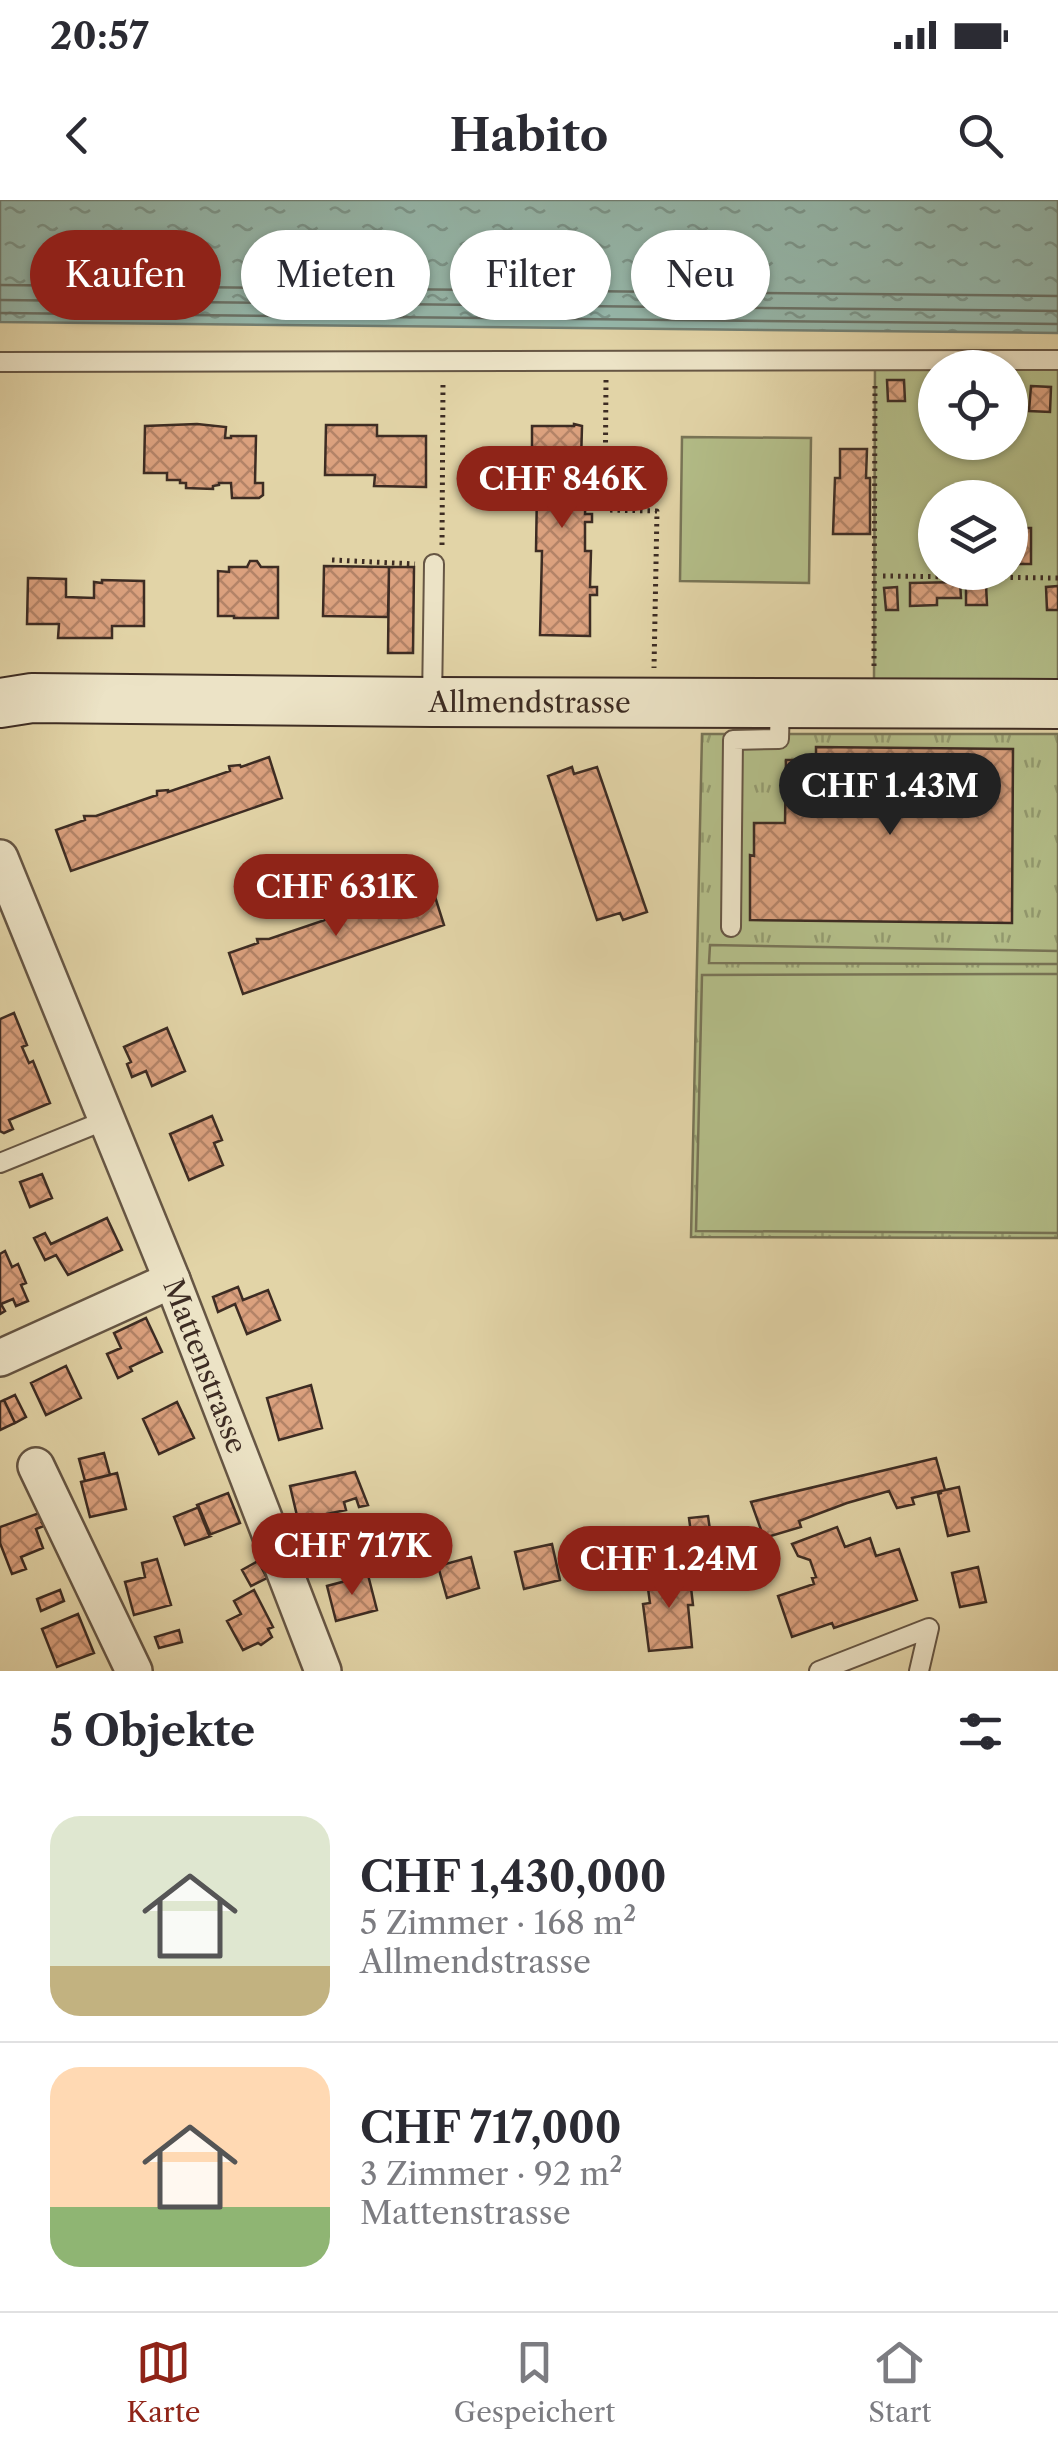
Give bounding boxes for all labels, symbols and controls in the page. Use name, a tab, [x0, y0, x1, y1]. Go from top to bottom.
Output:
text: 20:57	[50, 12, 149, 59]
text: Habito	[450, 107, 608, 163]
icon: back	[50, 108, 105, 163]
icon: search	[953, 108, 1008, 163]
chip: Kaufen	[30, 230, 221, 320]
chip: Mieten	[241, 230, 430, 320]
chip: Filter	[450, 230, 611, 320]
chip: Neu	[631, 230, 770, 320]
map controls	[918, 350, 1028, 590]
button: locate	[918, 350, 1028, 460]
pin: CHF 846K	[459, 446, 665, 531]
text: CHF 846K	[478, 459, 646, 498]
button: layers	[918, 480, 1028, 590]
street label: Allmendstrasse	[427, 685, 631, 720]
pin: CHF 1.43M	[776, 753, 1004, 838]
text: CHF 1.43M	[801, 766, 979, 805]
pin: CHF 631K	[233, 854, 439, 939]
text: CHF 631K	[256, 867, 416, 906]
street label: Mattenstrasse	[156, 1274, 254, 1458]
pin: CHF 717K	[249, 1513, 455, 1598]
text: CHF 717K	[273, 1526, 431, 1565]
pin: CHF 1.24M	[555, 1526, 783, 1611]
text: CHF 1.24M	[580, 1539, 758, 1578]
icon: filters	[953, 1704, 1008, 1759]
text: 5 Objekte	[50, 1705, 255, 1757]
text: CHF 1,430,000	[360, 1851, 666, 1903]
icon: home	[130, 1856, 250, 1976]
text: 5 Zimmer · 168 m²	[360, 1903, 636, 1942]
text: Allmendstrasse	[360, 1942, 591, 1981]
text: CHF 717,000	[360, 2102, 622, 2154]
icon: home	[130, 2107, 250, 2227]
text: 3 Zimmer · 92 m²	[360, 2154, 622, 2193]
text: Mattenstrasse	[360, 2193, 571, 2232]
tab: Karte	[127, 2335, 200, 2429]
tab: Gespeichert	[454, 2335, 615, 2429]
tab: Start	[868, 2335, 931, 2429]

